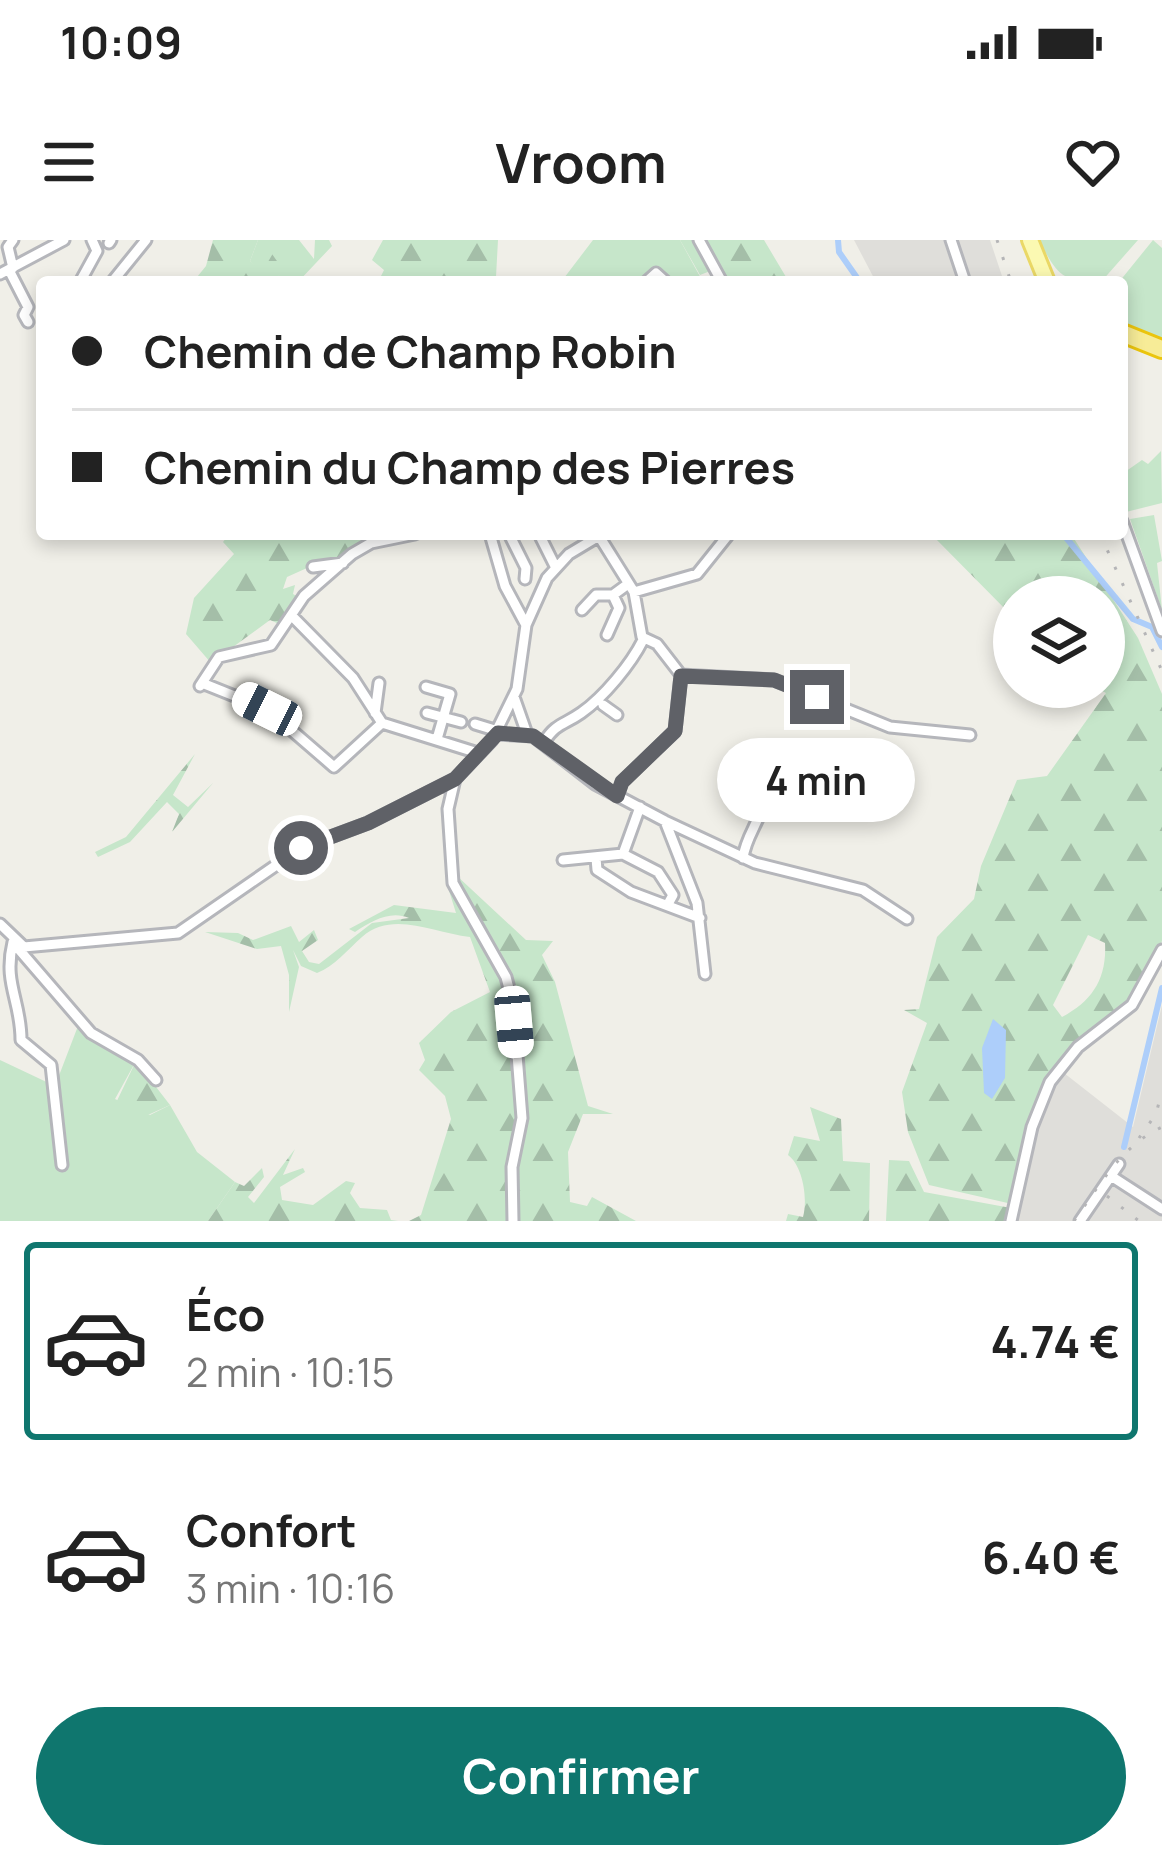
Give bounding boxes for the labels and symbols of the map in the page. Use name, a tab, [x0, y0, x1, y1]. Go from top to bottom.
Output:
route end	[790, 670, 844, 724]
car	[227, 677, 307, 741]
callout: 4 min	[718, 739, 916, 823]
route start	[274, 821, 328, 875]
car	[493, 985, 535, 1059]

